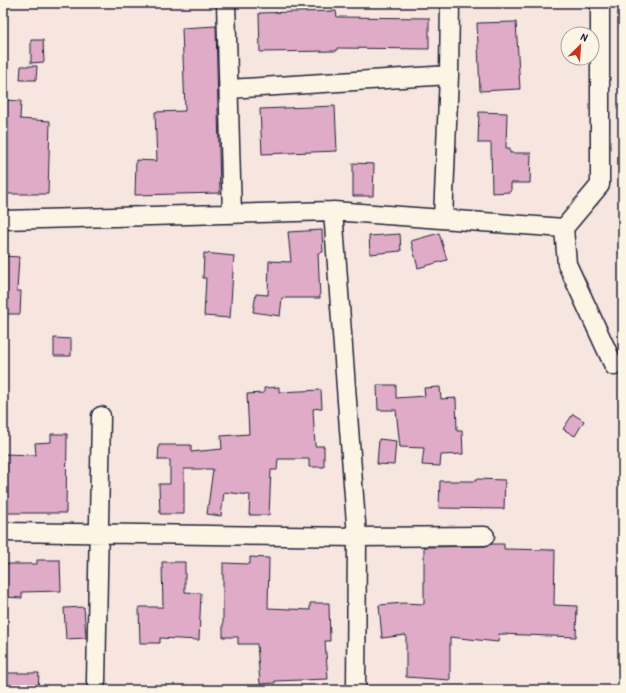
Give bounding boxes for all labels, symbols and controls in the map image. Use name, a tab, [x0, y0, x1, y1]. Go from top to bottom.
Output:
north arrow	[560, 26, 600, 66]
text: N	[579, 29, 590, 45]

